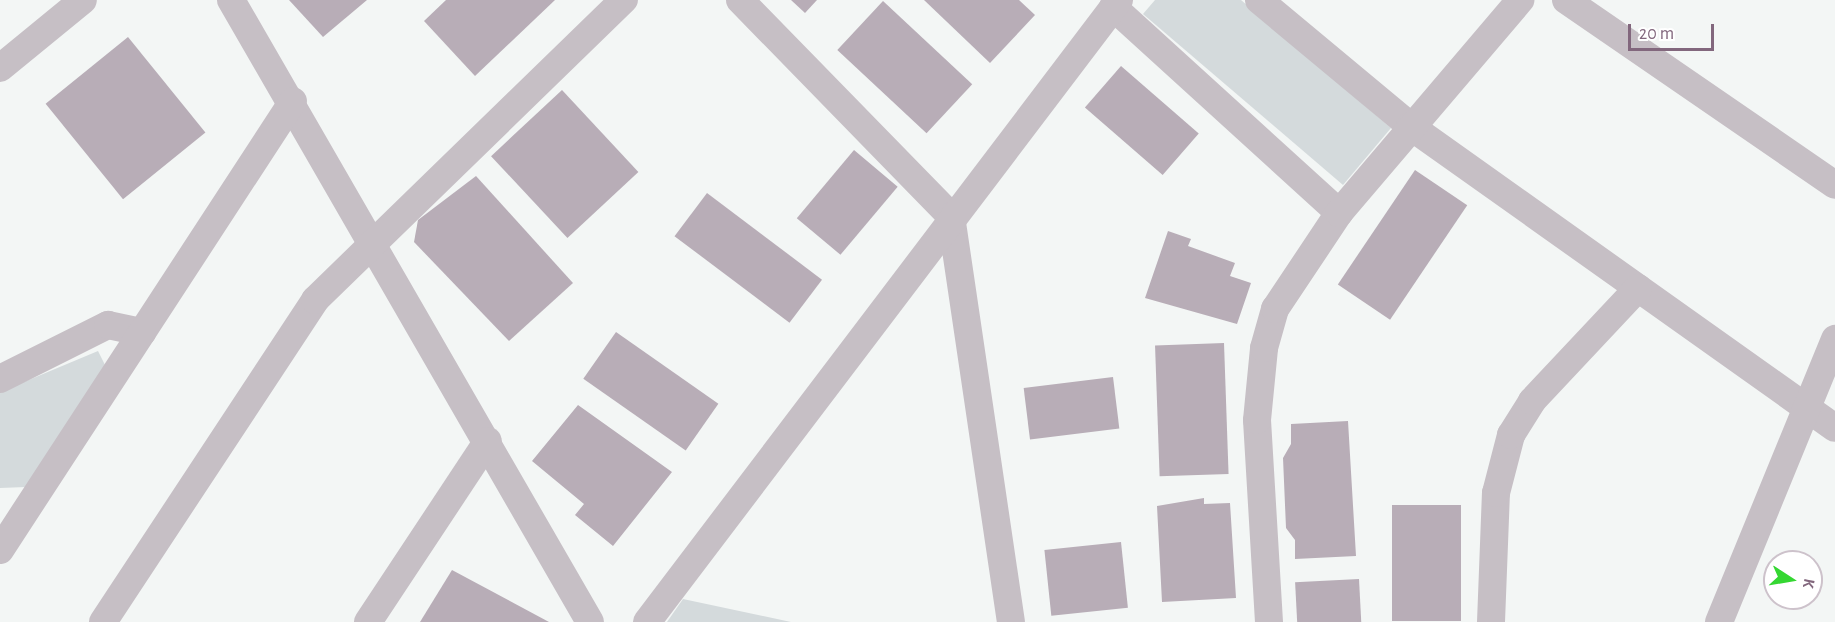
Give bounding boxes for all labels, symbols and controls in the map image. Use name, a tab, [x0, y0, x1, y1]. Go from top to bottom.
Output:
scale bar	[1631, 12, 1716, 50]
text: 20 m	[1639, 25, 1674, 43]
north arrow	[1763, 550, 1823, 610]
text: K	[1800, 577, 1817, 590]

